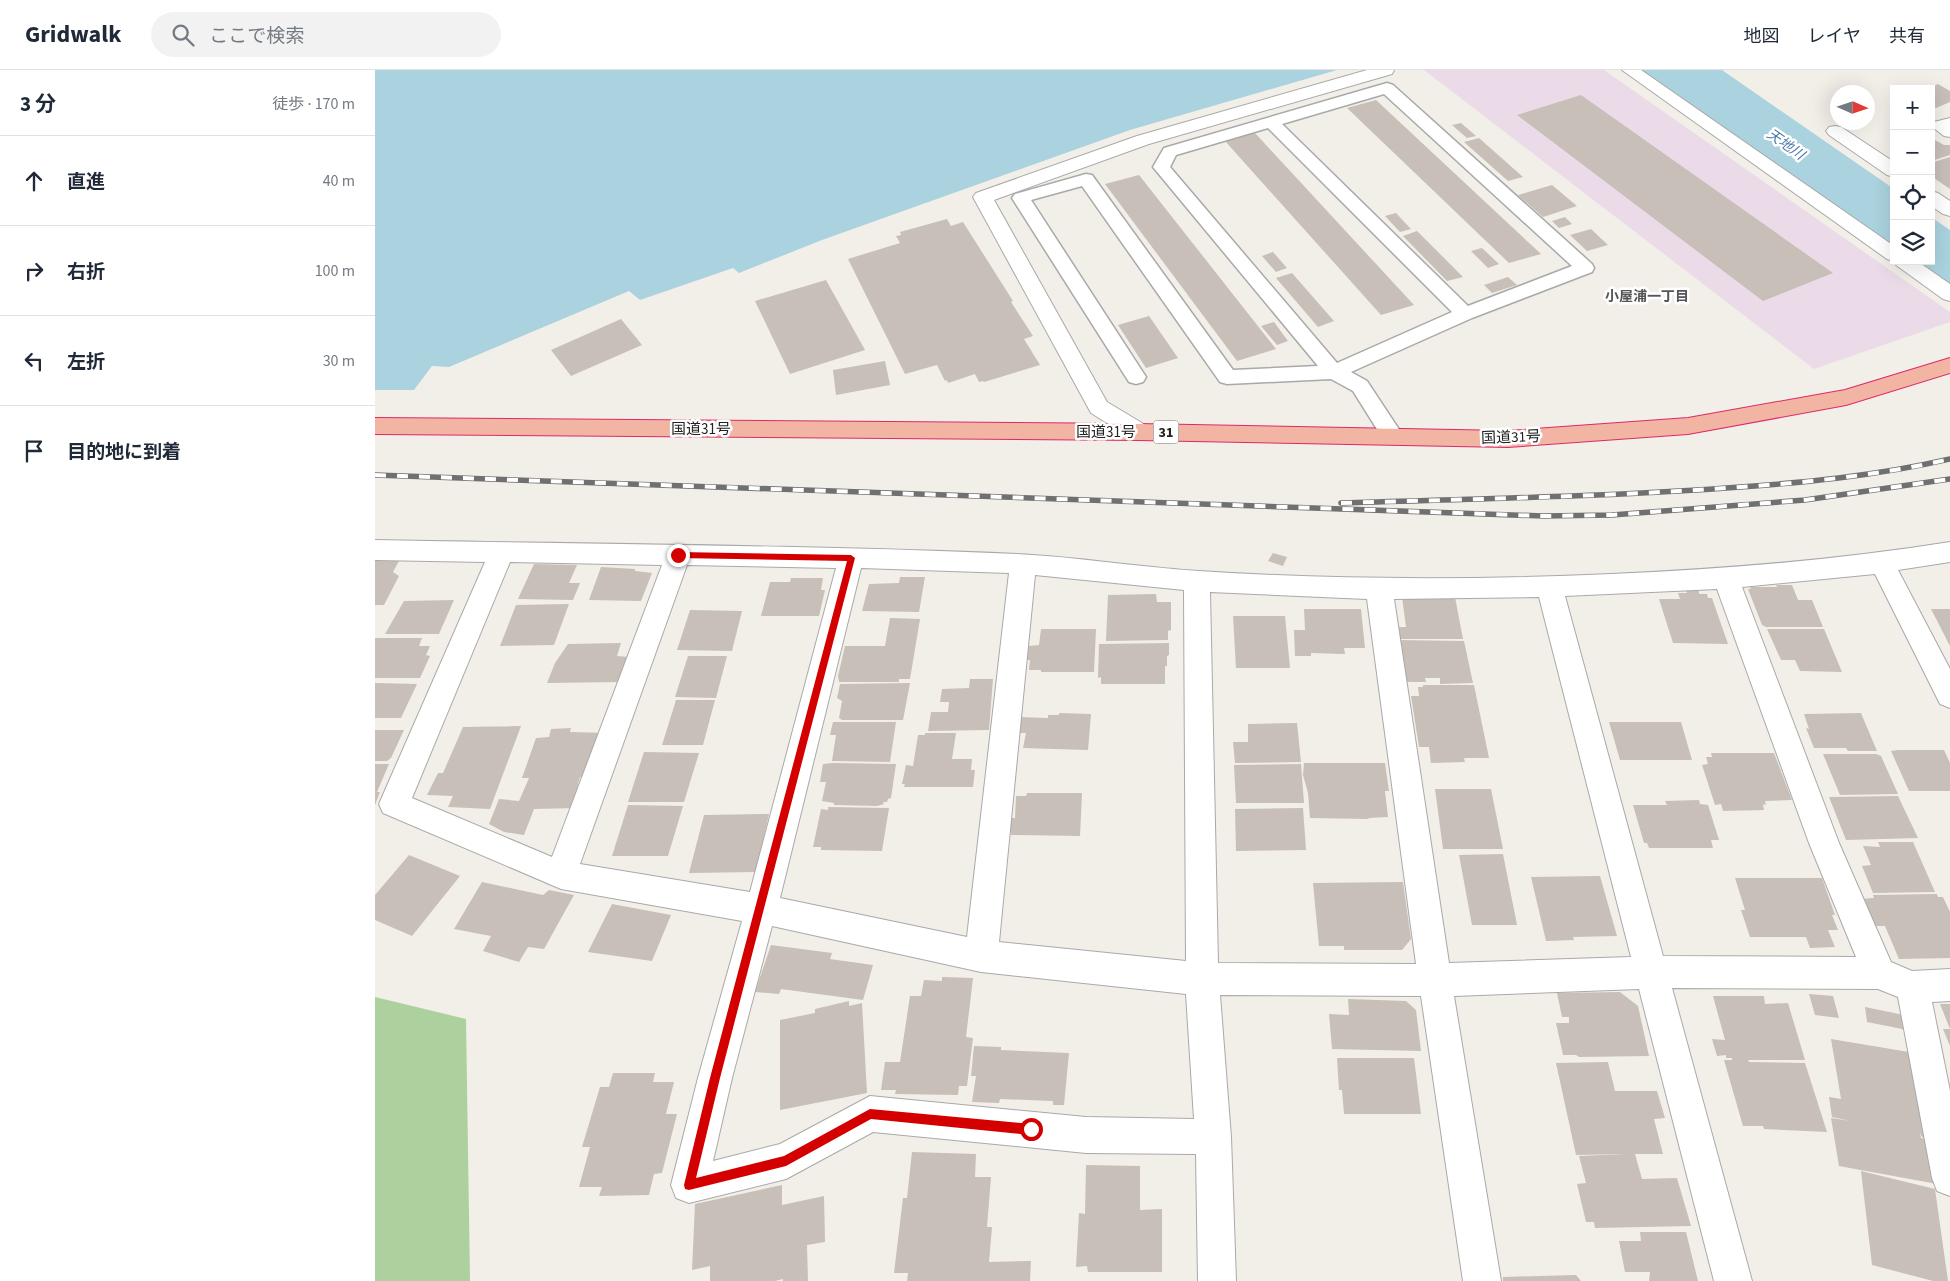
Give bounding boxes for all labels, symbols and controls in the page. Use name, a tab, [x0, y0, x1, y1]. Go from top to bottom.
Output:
search box	[151, 12, 501, 57]
text: Gridwalk	[25, 17, 121, 52]
icon: search	[169, 21, 197, 49]
text: ここで検索	[209, 23, 304, 50]
text: 地図	[1744, 24, 1780, 49]
text: レイヤ	[1808, 24, 1861, 49]
text: 共有	[1889, 24, 1925, 49]
north arrow	[1830, 85, 1875, 130]
map controls	[1890, 85, 1935, 265]
button: +	[1890, 85, 1935, 130]
text: 3 分	[20, 89, 56, 119]
text: 徒歩 · 170 m	[272, 93, 355, 115]
water label: 天地川	[1762, 125, 1810, 166]
button: −	[1890, 130, 1935, 175]
icon: ahead	[20, 167, 48, 195]
text: 直進	[67, 169, 105, 196]
text: 40 m	[323, 170, 355, 192]
button: locate	[1890, 175, 1935, 220]
button: layers	[1890, 220, 1935, 265]
icon: right	[20, 257, 48, 285]
text: 右折	[67, 259, 105, 286]
text: 100 m	[315, 260, 355, 282]
district label: 小屋浦一丁目	[1605, 287, 1689, 307]
icon: left	[20, 347, 48, 375]
text: 左折	[67, 349, 105, 376]
text: 30 m	[323, 350, 355, 372]
street label: 国道31号	[671, 419, 731, 440]
road number: 31	[1153, 421, 1179, 444]
street label: 国道31号	[1076, 422, 1136, 443]
street label: 国道31号	[1481, 426, 1541, 449]
icon: arrive	[20, 437, 48, 465]
text: 目的地に到着	[67, 439, 181, 466]
route end	[667, 544, 690, 567]
route start	[1020, 1118, 1043, 1141]

